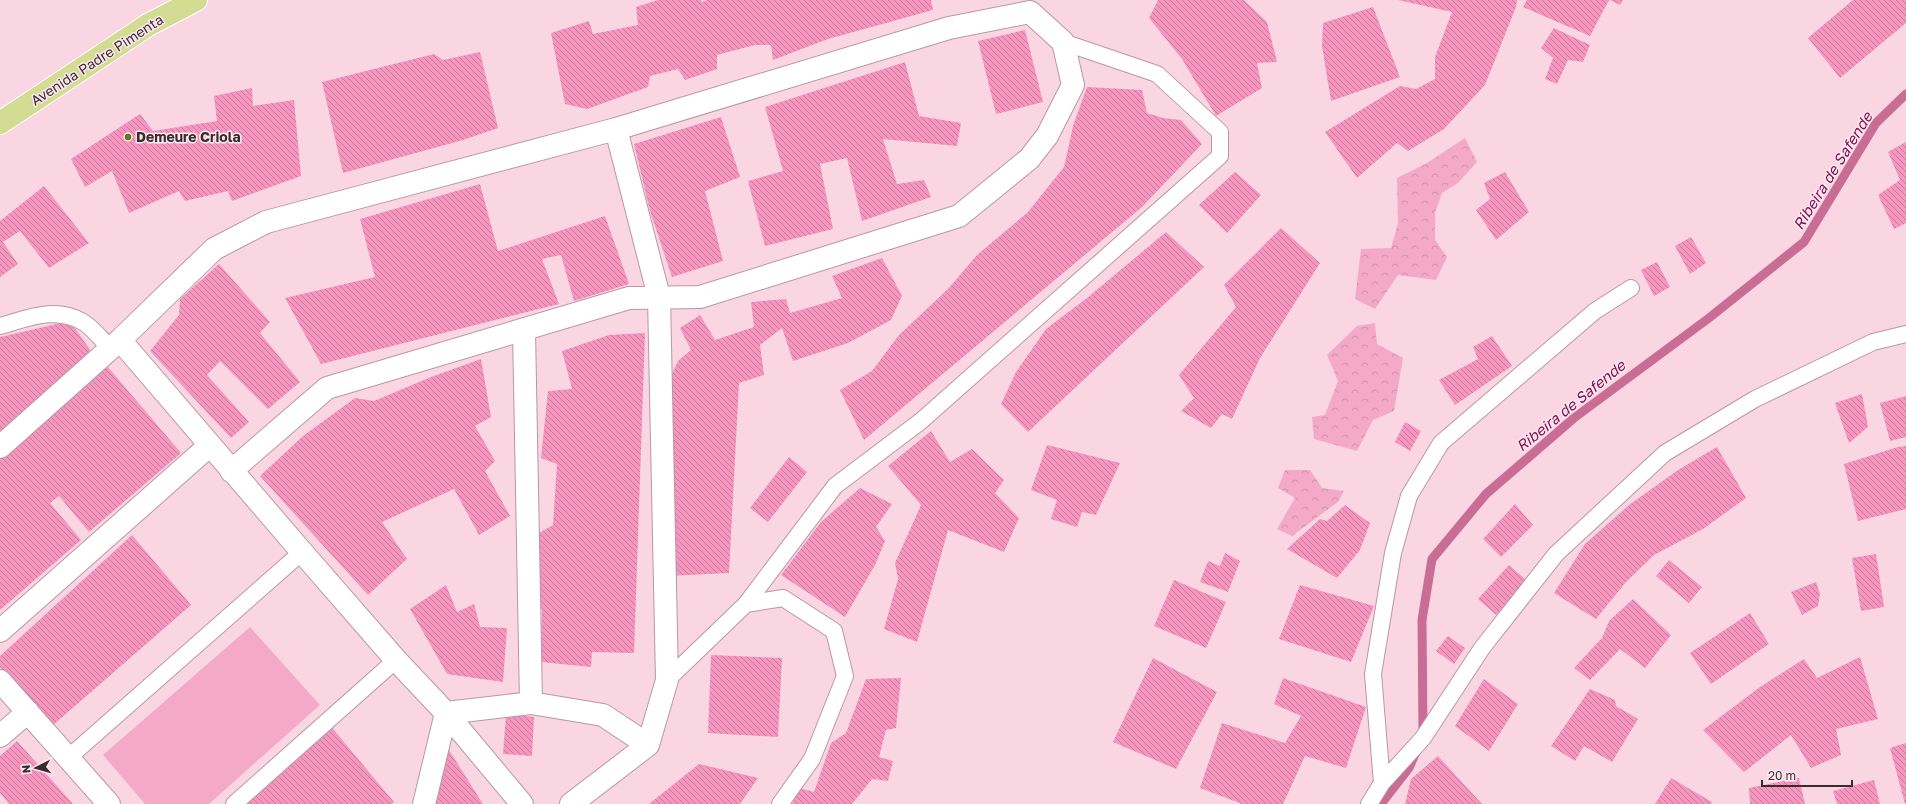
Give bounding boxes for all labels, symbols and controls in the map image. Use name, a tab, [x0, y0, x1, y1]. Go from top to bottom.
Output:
street label: Avenida Padre Pimenta	[27, 10, 166, 109]
water label: Ribeira de Safende	[1789, 107, 1876, 232]
place label: Demeure Criola	[136, 128, 241, 145]
marker: Demeure Criola	[123, 132, 133, 142]
water label: Ribeira de Safende	[1512, 355, 1630, 455]
north arrow	[16, 748, 56, 788]
scale bar	[1762, 762, 1852, 788]
text: N	[19, 764, 32, 774]
text: 20 m	[1768, 768, 1796, 783]

